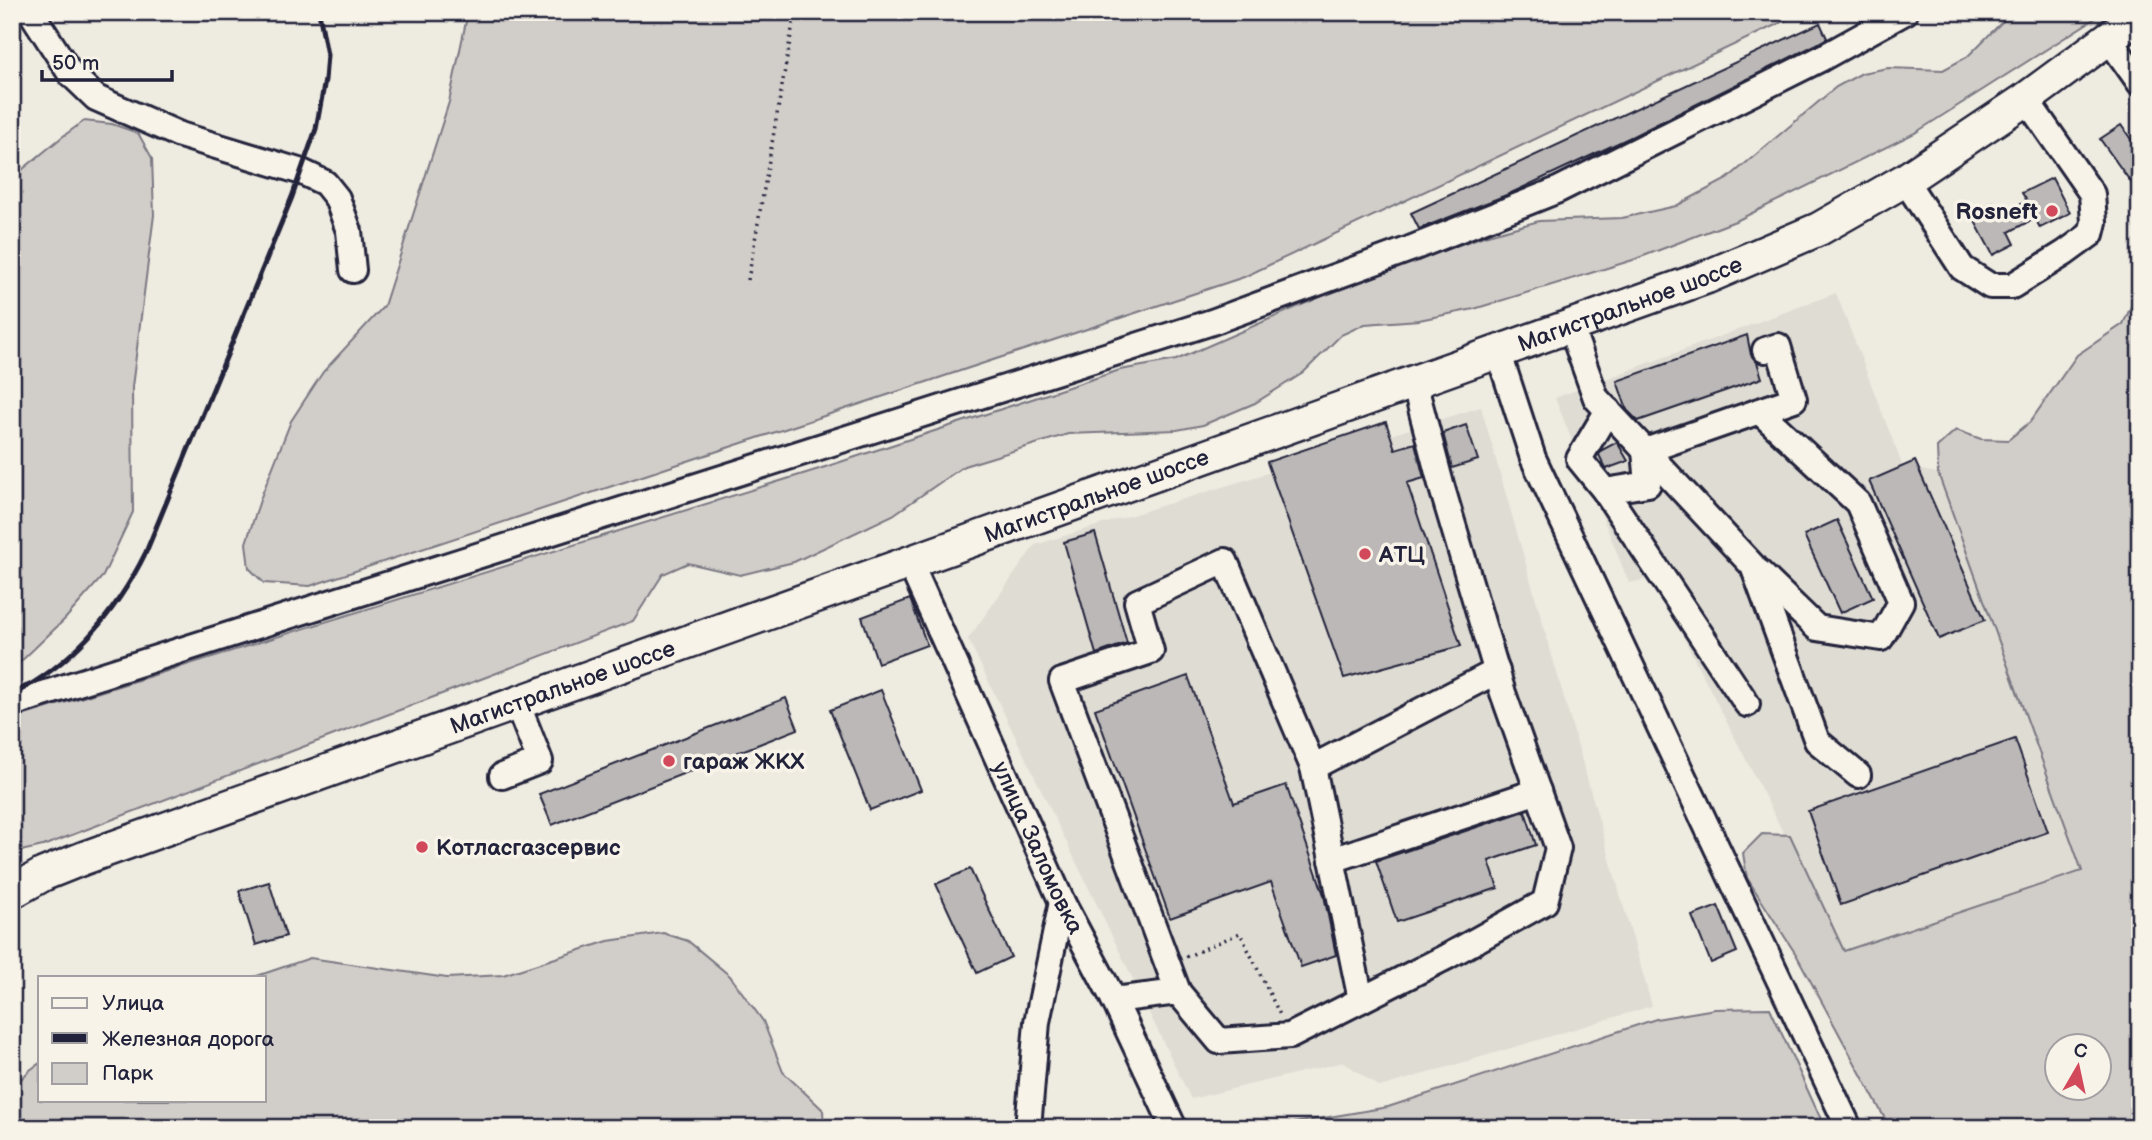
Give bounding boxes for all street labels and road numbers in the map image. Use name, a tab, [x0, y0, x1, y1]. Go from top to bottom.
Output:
street label: Магистральное шоссе	[1514, 250, 1747, 359]
street label: Магистральное шоссе	[980, 443, 1213, 550]
street label: Магистральное шоссе	[447, 634, 679, 741]
street label: улица Заломовка	[986, 757, 1090, 939]

